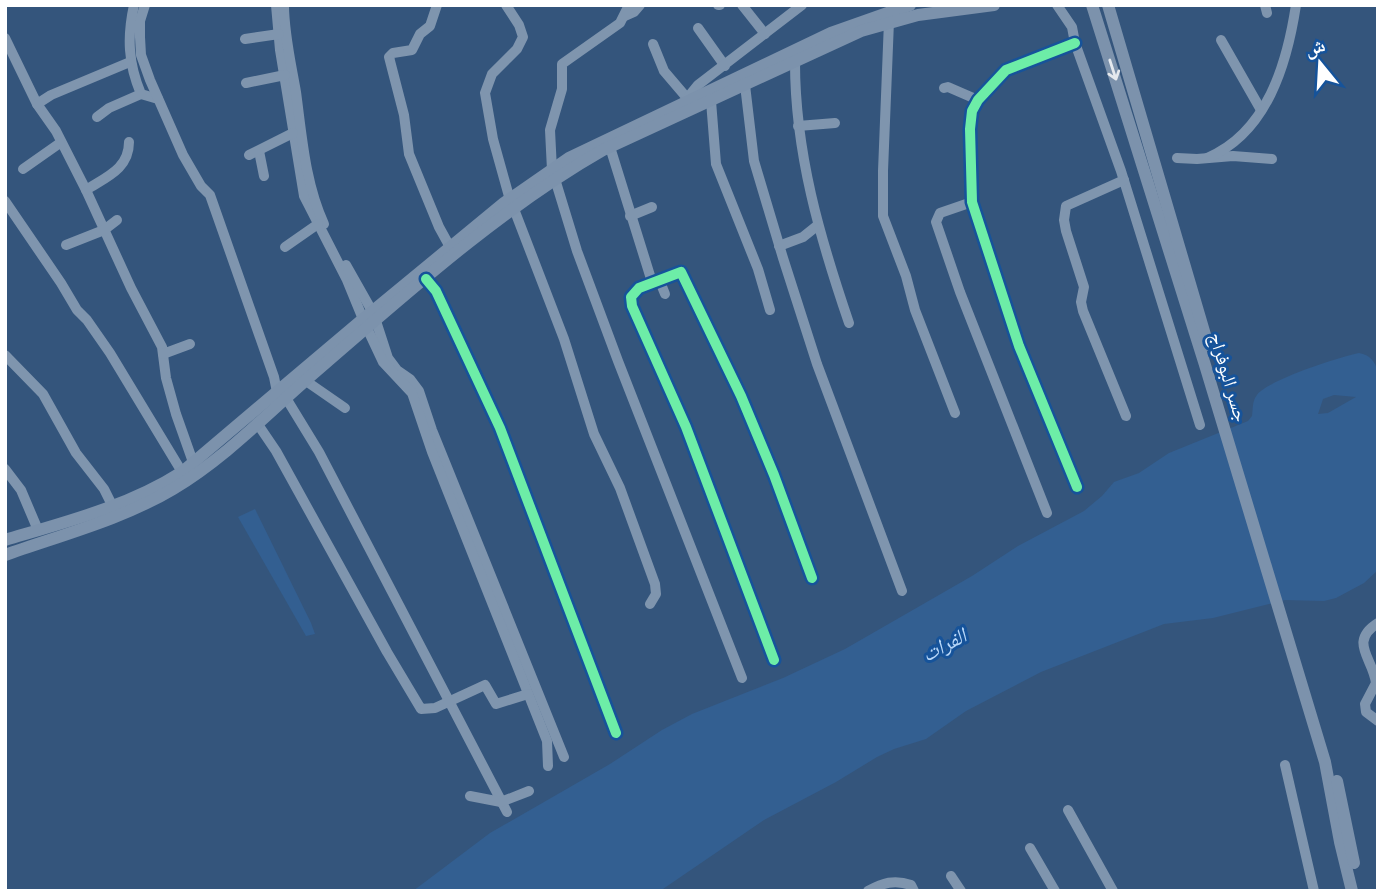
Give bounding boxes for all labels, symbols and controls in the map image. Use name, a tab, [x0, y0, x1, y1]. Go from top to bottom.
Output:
north arrow	[1285, 28, 1355, 98]
text: ش	[1302, 33, 1328, 61]
one-way arrow	[1108, 59, 1120, 81]
street label: جسر البوفراج	[1204, 330, 1253, 425]
water label: الفرات	[917, 621, 972, 667]

